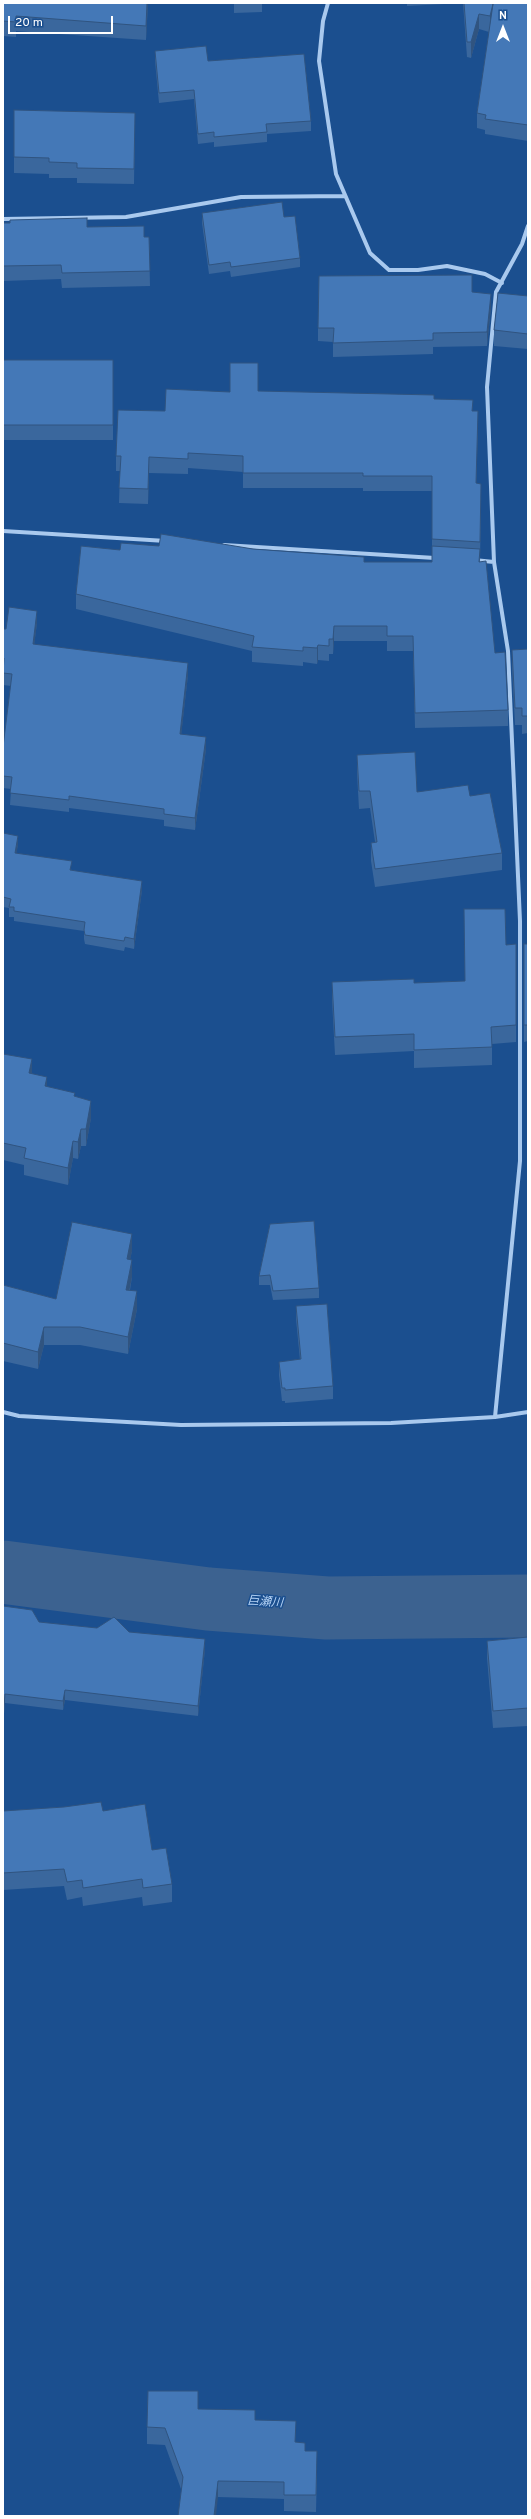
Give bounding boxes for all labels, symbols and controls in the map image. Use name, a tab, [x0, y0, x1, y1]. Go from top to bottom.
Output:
scale bar	[10, 8, 115, 34]
north arrow	[483, 8, 523, 48]
text: N	[499, 9, 507, 23]
text: 20 m	[15, 15, 43, 31]
water label: 巨瀬川	[247, 1595, 283, 1611]

